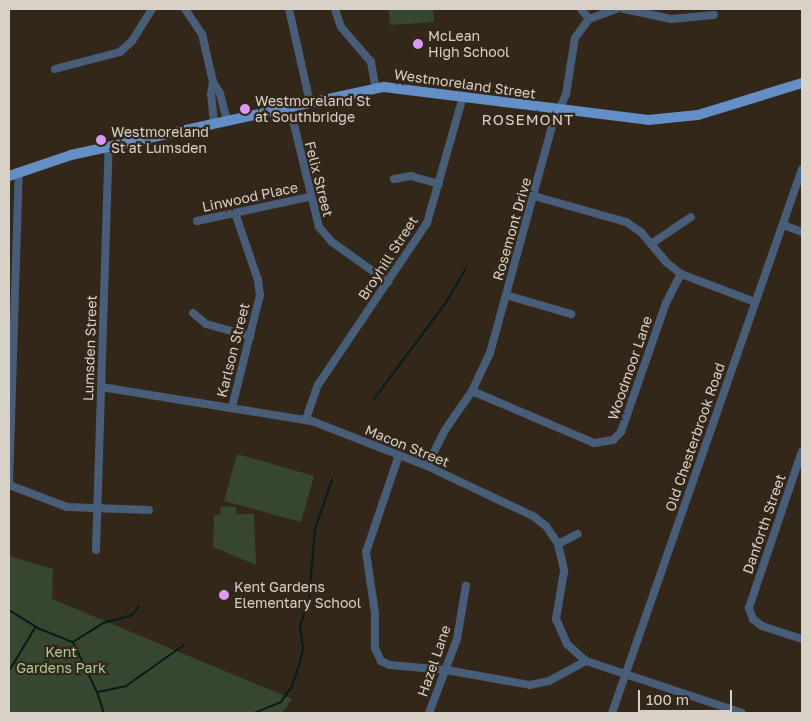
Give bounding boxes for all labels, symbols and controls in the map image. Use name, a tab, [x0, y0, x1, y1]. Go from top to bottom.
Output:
place label: McLean High School	[428, 28, 510, 60]
marker: McLean High School	[412, 38, 424, 50]
street label: Westmoreland Street	[393, 66, 537, 102]
place label: Westmoreland St at Southbridge	[255, 93, 371, 125]
marker: Westmoreland St at Southbridge	[239, 103, 251, 115]
district label: ROSEMONT	[481, 111, 575, 129]
place label: Westmoreland St at Lumsden	[111, 124, 209, 156]
marker: Westmoreland St at Lumsden	[95, 134, 107, 146]
street label: Felix Street	[302, 140, 336, 218]
street label: Rosemont Drive	[489, 176, 535, 282]
street label: Linwood Place	[201, 179, 299, 215]
street label: Broyhill Street	[355, 213, 421, 303]
street label: Lumsden Street	[80, 295, 100, 401]
street label: Karlson Street	[213, 301, 253, 399]
street label: Woodmoor Lane	[604, 314, 656, 422]
street label: Old Chesterbrook Road	[662, 360, 728, 514]
street label: Macon Street	[362, 421, 452, 471]
street label: Danforth Street	[739, 472, 789, 576]
place label: Kent Gardens Elementary School	[234, 579, 361, 612]
marker: Kent Gardens Elementary School	[218, 589, 230, 601]
street label: Hazel Lane	[414, 623, 454, 699]
park label: Kent Gardens Park	[16, 644, 106, 676]
scale bar	[641, 680, 735, 712]
text: 100 m	[646, 690, 689, 708]

